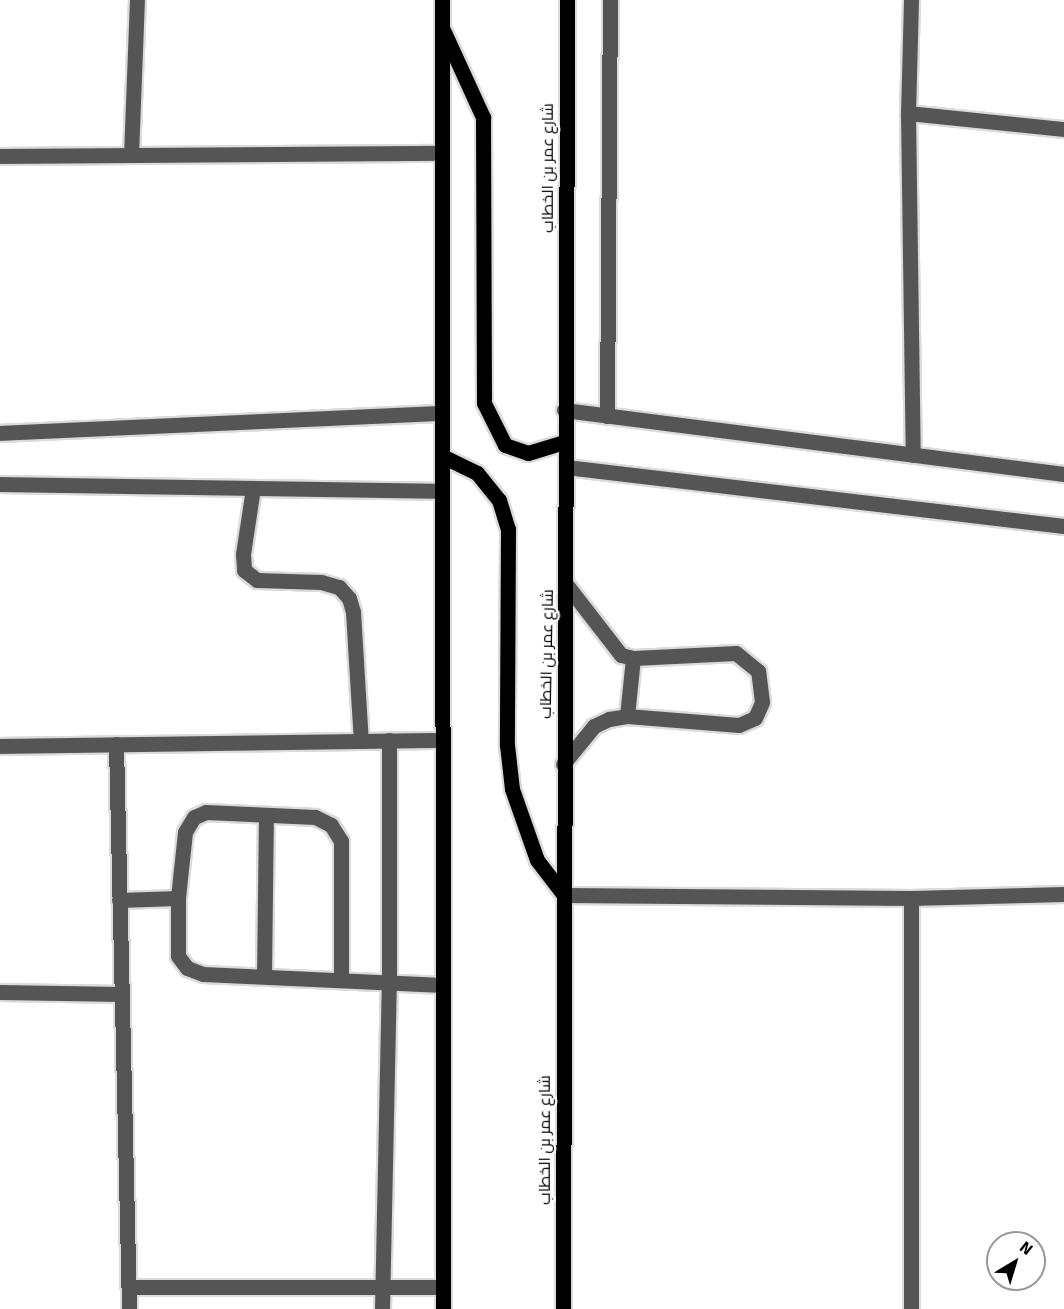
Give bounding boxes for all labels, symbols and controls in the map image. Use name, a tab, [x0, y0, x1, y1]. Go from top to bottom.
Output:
street label: شارع عمر بن الخطاب	[538, 103, 558, 233]
street label: شارع عمر بن الخطاب	[536, 589, 558, 719]
street label: شارع عمر بن الخطاب	[535, 1075, 555, 1205]
north arrow	[986, 1231, 1046, 1291]
text: N	[1015, 1237, 1036, 1260]

